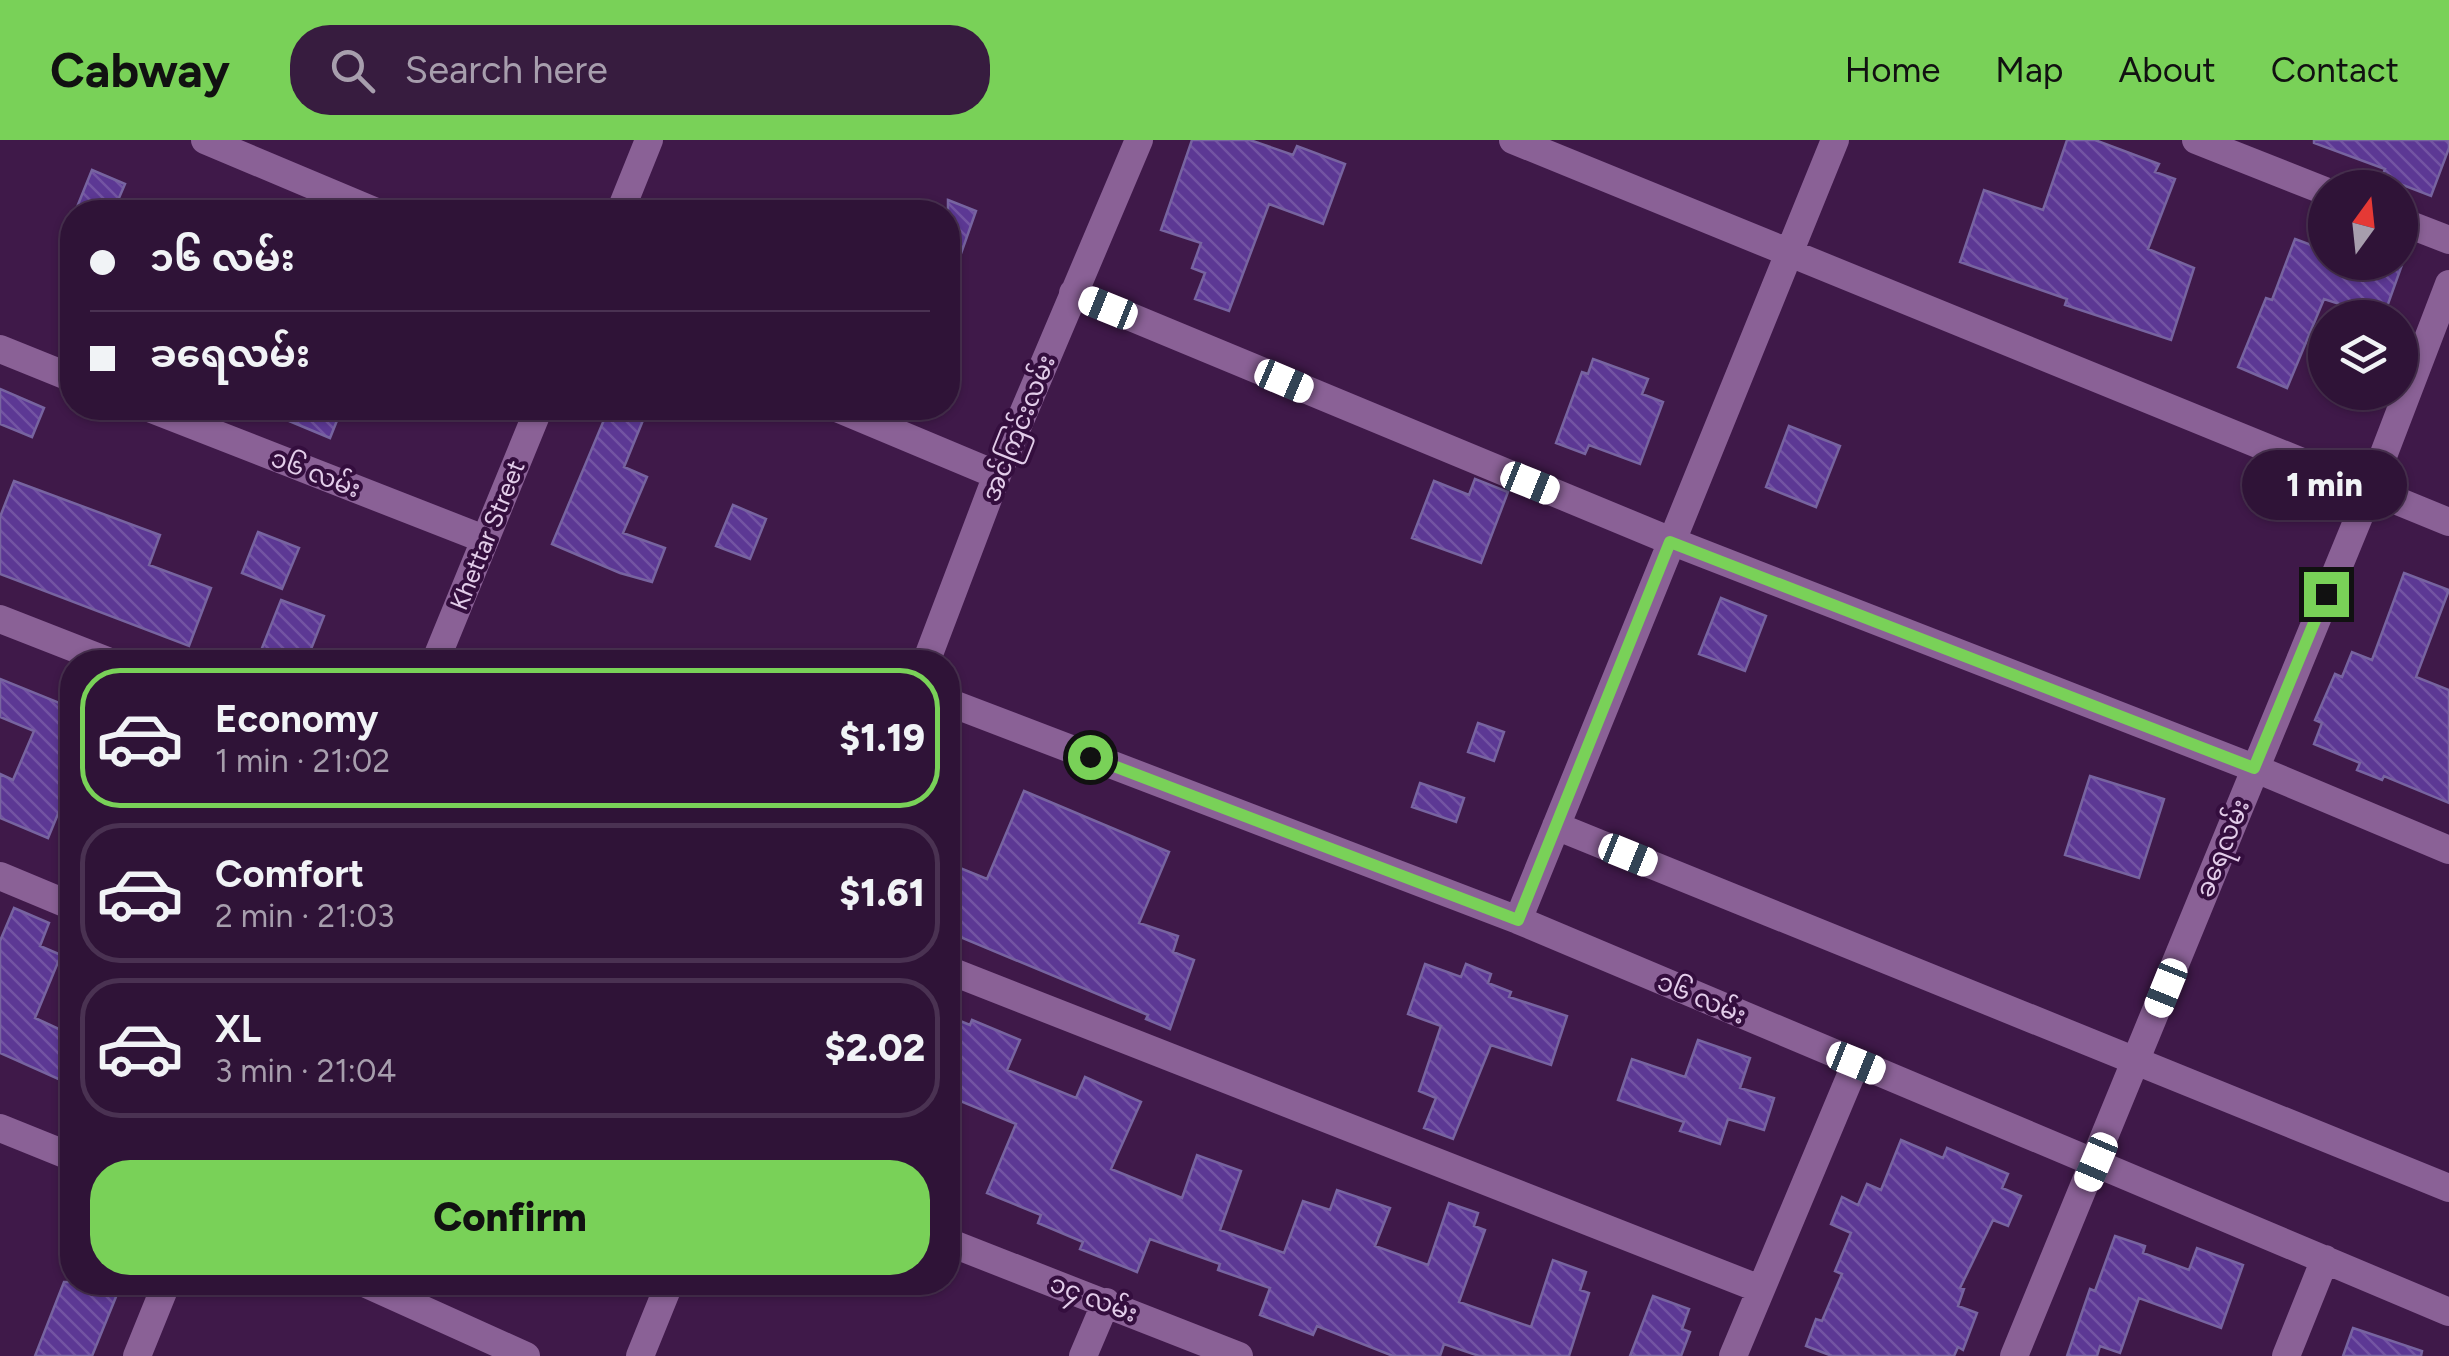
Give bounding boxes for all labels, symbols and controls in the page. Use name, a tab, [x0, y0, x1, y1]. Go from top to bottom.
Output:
search box	[290, 25, 990, 115]
text: Cabway	[50, 41, 230, 99]
icon: search	[325, 43, 380, 98]
text: Search here	[405, 47, 608, 93]
text: Home	[1845, 49, 1940, 91]
text: Map	[1995, 49, 2064, 91]
text: About	[2119, 49, 2216, 91]
text: Contact	[2271, 49, 2399, 91]
north arrow	[2308, 170, 2418, 280]
map controls	[2308, 170, 2418, 410]
text: ၁၆ လမ်း	[150, 235, 295, 281]
car	[1075, 283, 1141, 333]
button: layers	[2308, 300, 2418, 410]
text: ခရေလမ်း	[150, 331, 310, 377]
street label: အင်ကြင်းလမ်း	[973, 350, 1067, 508]
car	[1251, 355, 1317, 407]
street label: ၁၆ လမ်း	[267, 440, 366, 504]
callout: 1 min	[2244, 449, 2408, 519]
street label: Khettar Street	[443, 456, 531, 614]
car	[1497, 458, 1563, 508]
text: 1 min	[2286, 466, 2363, 504]
route end	[2304, 572, 2349, 617]
icon: car	[95, 693, 185, 783]
text: Economy	[215, 696, 378, 742]
text: $1.19	[839, 715, 925, 761]
route start	[1068, 735, 1113, 780]
text: 1 min · 21:02	[215, 742, 390, 780]
street label: ခရေလမ်း	[2187, 794, 2261, 904]
car	[1595, 830, 1661, 880]
icon: car	[95, 848, 185, 938]
text: Comfort	[215, 851, 364, 897]
text: $1.61	[839, 870, 925, 916]
text: 2 min · 21:03	[215, 897, 394, 935]
car	[2141, 955, 2191, 1021]
street label: ၁၆ လမ်း	[1653, 964, 1752, 1030]
icon: car	[95, 1003, 185, 1093]
text: XL	[215, 1006, 261, 1052]
text: $2.02	[824, 1025, 925, 1071]
car	[1823, 1038, 1889, 1088]
text: 3 min · 21:04	[215, 1052, 396, 1090]
car	[2070, 1129, 2122, 1195]
button: Confirm	[90, 1160, 930, 1275]
street label: ၁၄ လမ်း	[1044, 1266, 1143, 1334]

